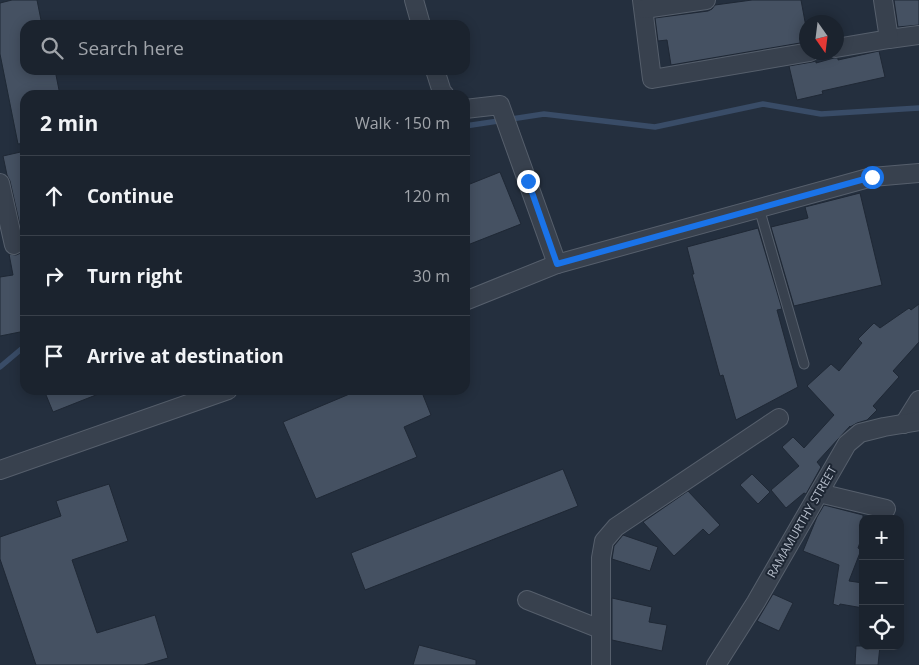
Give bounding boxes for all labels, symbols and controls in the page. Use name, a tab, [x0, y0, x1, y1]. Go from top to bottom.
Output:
north arrow	[799, 15, 844, 60]
search box	[20, 20, 470, 75]
icon: search	[38, 34, 66, 62]
text: Search here	[78, 35, 184, 61]
text: 2 min	[40, 109, 98, 137]
text: Walk · 150 m	[355, 112, 450, 134]
route start	[861, 166, 884, 189]
route end	[517, 170, 540, 193]
icon: ahead	[40, 182, 68, 210]
text: Continue	[87, 183, 174, 209]
text: 120 m	[404, 185, 450, 207]
icon: right	[40, 262, 68, 290]
text: Turn right	[87, 263, 182, 289]
text: 30 m	[413, 265, 450, 287]
icon: arrive	[40, 342, 68, 370]
text: Arrive at destination	[87, 343, 284, 369]
street label: RAMAMURTHY STREET	[763, 463, 841, 581]
map controls	[859, 515, 904, 650]
button: +	[859, 515, 904, 560]
button: −	[859, 560, 904, 605]
button: locate	[859, 605, 904, 650]

